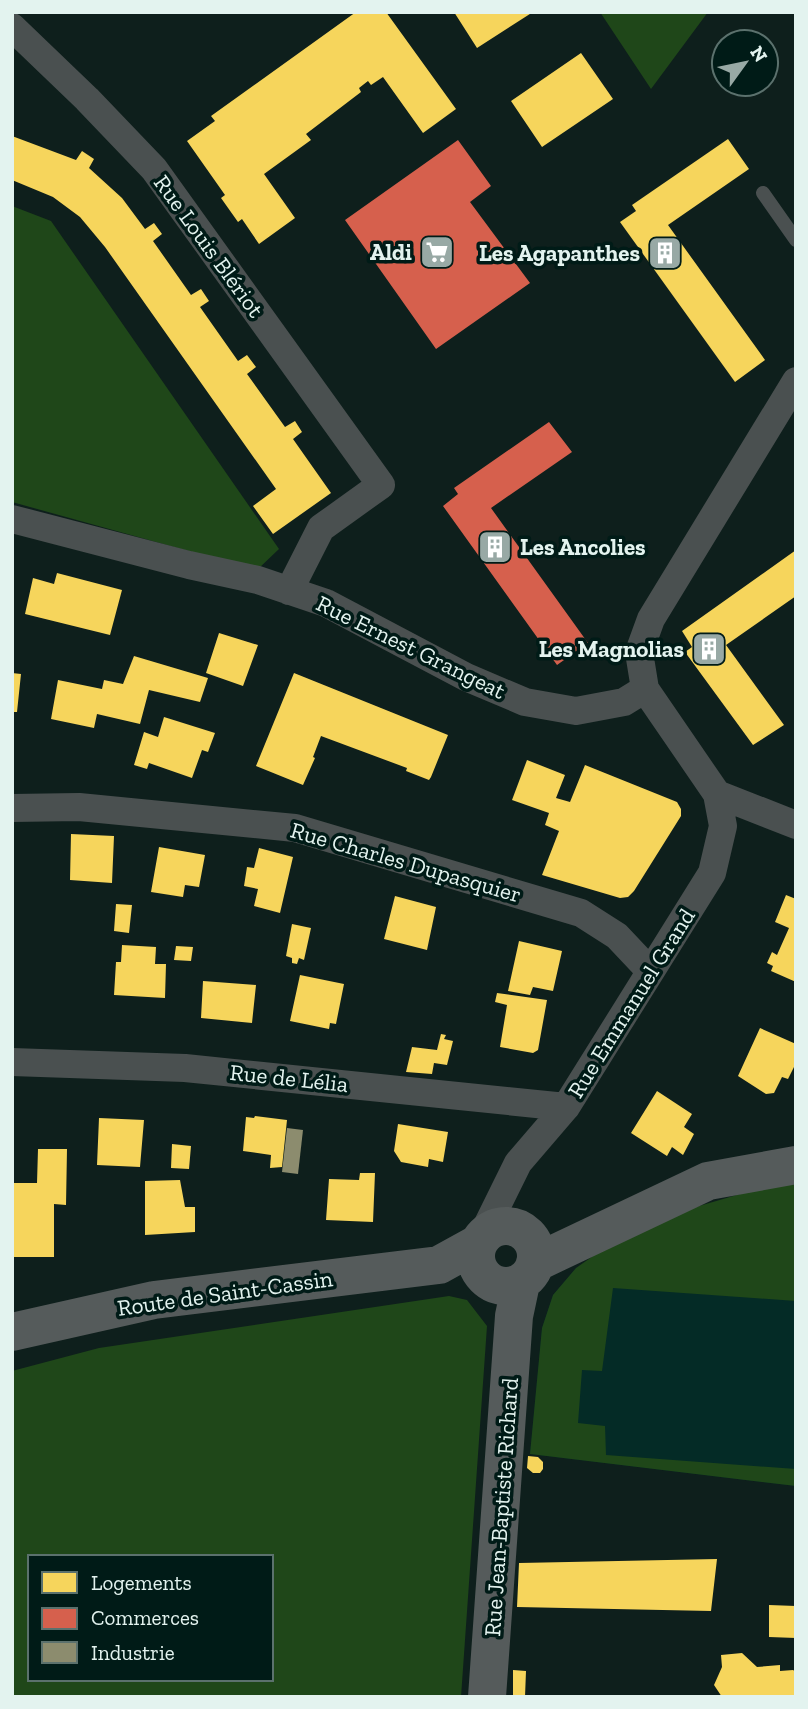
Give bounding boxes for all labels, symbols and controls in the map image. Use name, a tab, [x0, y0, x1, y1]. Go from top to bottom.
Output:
north arrow	[710, 28, 780, 98]
text: N	[745, 42, 772, 66]
street label: Rue Louis Blériot	[148, 169, 270, 323]
supermarket icon: Aldi	[418, 233, 456, 271]
building icon: Les Agapanthes	[646, 234, 684, 272]
place label: Aldi	[370, 238, 412, 266]
place label: Les Agapanthes	[479, 239, 640, 267]
building icon: Les Ancolies	[476, 528, 514, 566]
place label: Les Ancolies	[520, 533, 646, 561]
street label: Rue Ernest Grangeat	[312, 589, 511, 705]
building icon: Les Magnolias	[690, 630, 728, 668]
place label: Les Magnolias	[539, 635, 684, 663]
street label: Rue Charles Dupasquier	[287, 816, 525, 908]
street label: Rue Emmanuel Grand	[561, 903, 701, 1103]
street label: Rue de Lélia	[228, 1058, 350, 1098]
street label: Route de Saint-Cassin	[116, 1264, 334, 1322]
street label: Rue Jean-Baptiste Richard	[478, 1376, 524, 1637]
legend	[28, 1555, 273, 1681]
text: Logements	[91, 1570, 192, 1595]
text: Commerces	[91, 1605, 199, 1630]
text: Industrie	[91, 1640, 175, 1665]

